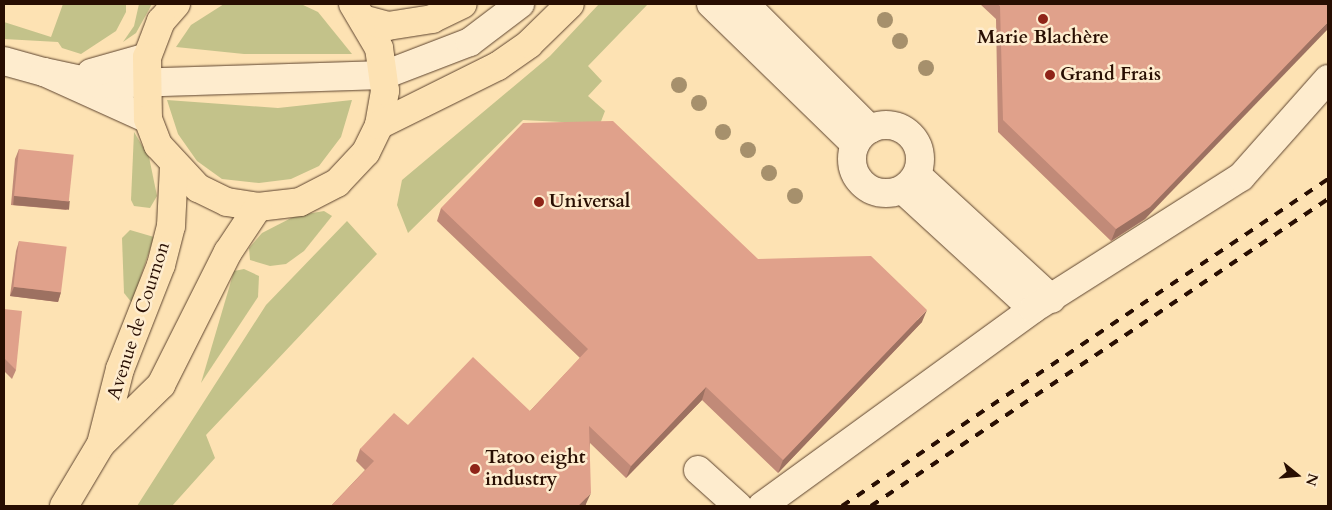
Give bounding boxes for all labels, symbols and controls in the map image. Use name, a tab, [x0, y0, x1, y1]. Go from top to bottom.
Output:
marker: Marie Blachère	[1037, 13, 1049, 25]
place label: Marie Blachère	[977, 27, 1109, 49]
place label: Grand Frais	[1060, 64, 1161, 86]
marker: Grand Frais	[1044, 69, 1056, 81]
place label: Universal	[549, 191, 630, 213]
marker: Universal	[533, 196, 545, 208]
street label: Avenue de Cournon	[103, 239, 175, 403]
place label: Tatoo eight industry	[485, 447, 585, 491]
north arrow	[1272, 450, 1322, 500]
marker: Tatoo eight industry	[469, 463, 481, 475]
text: N	[1301, 471, 1323, 488]

